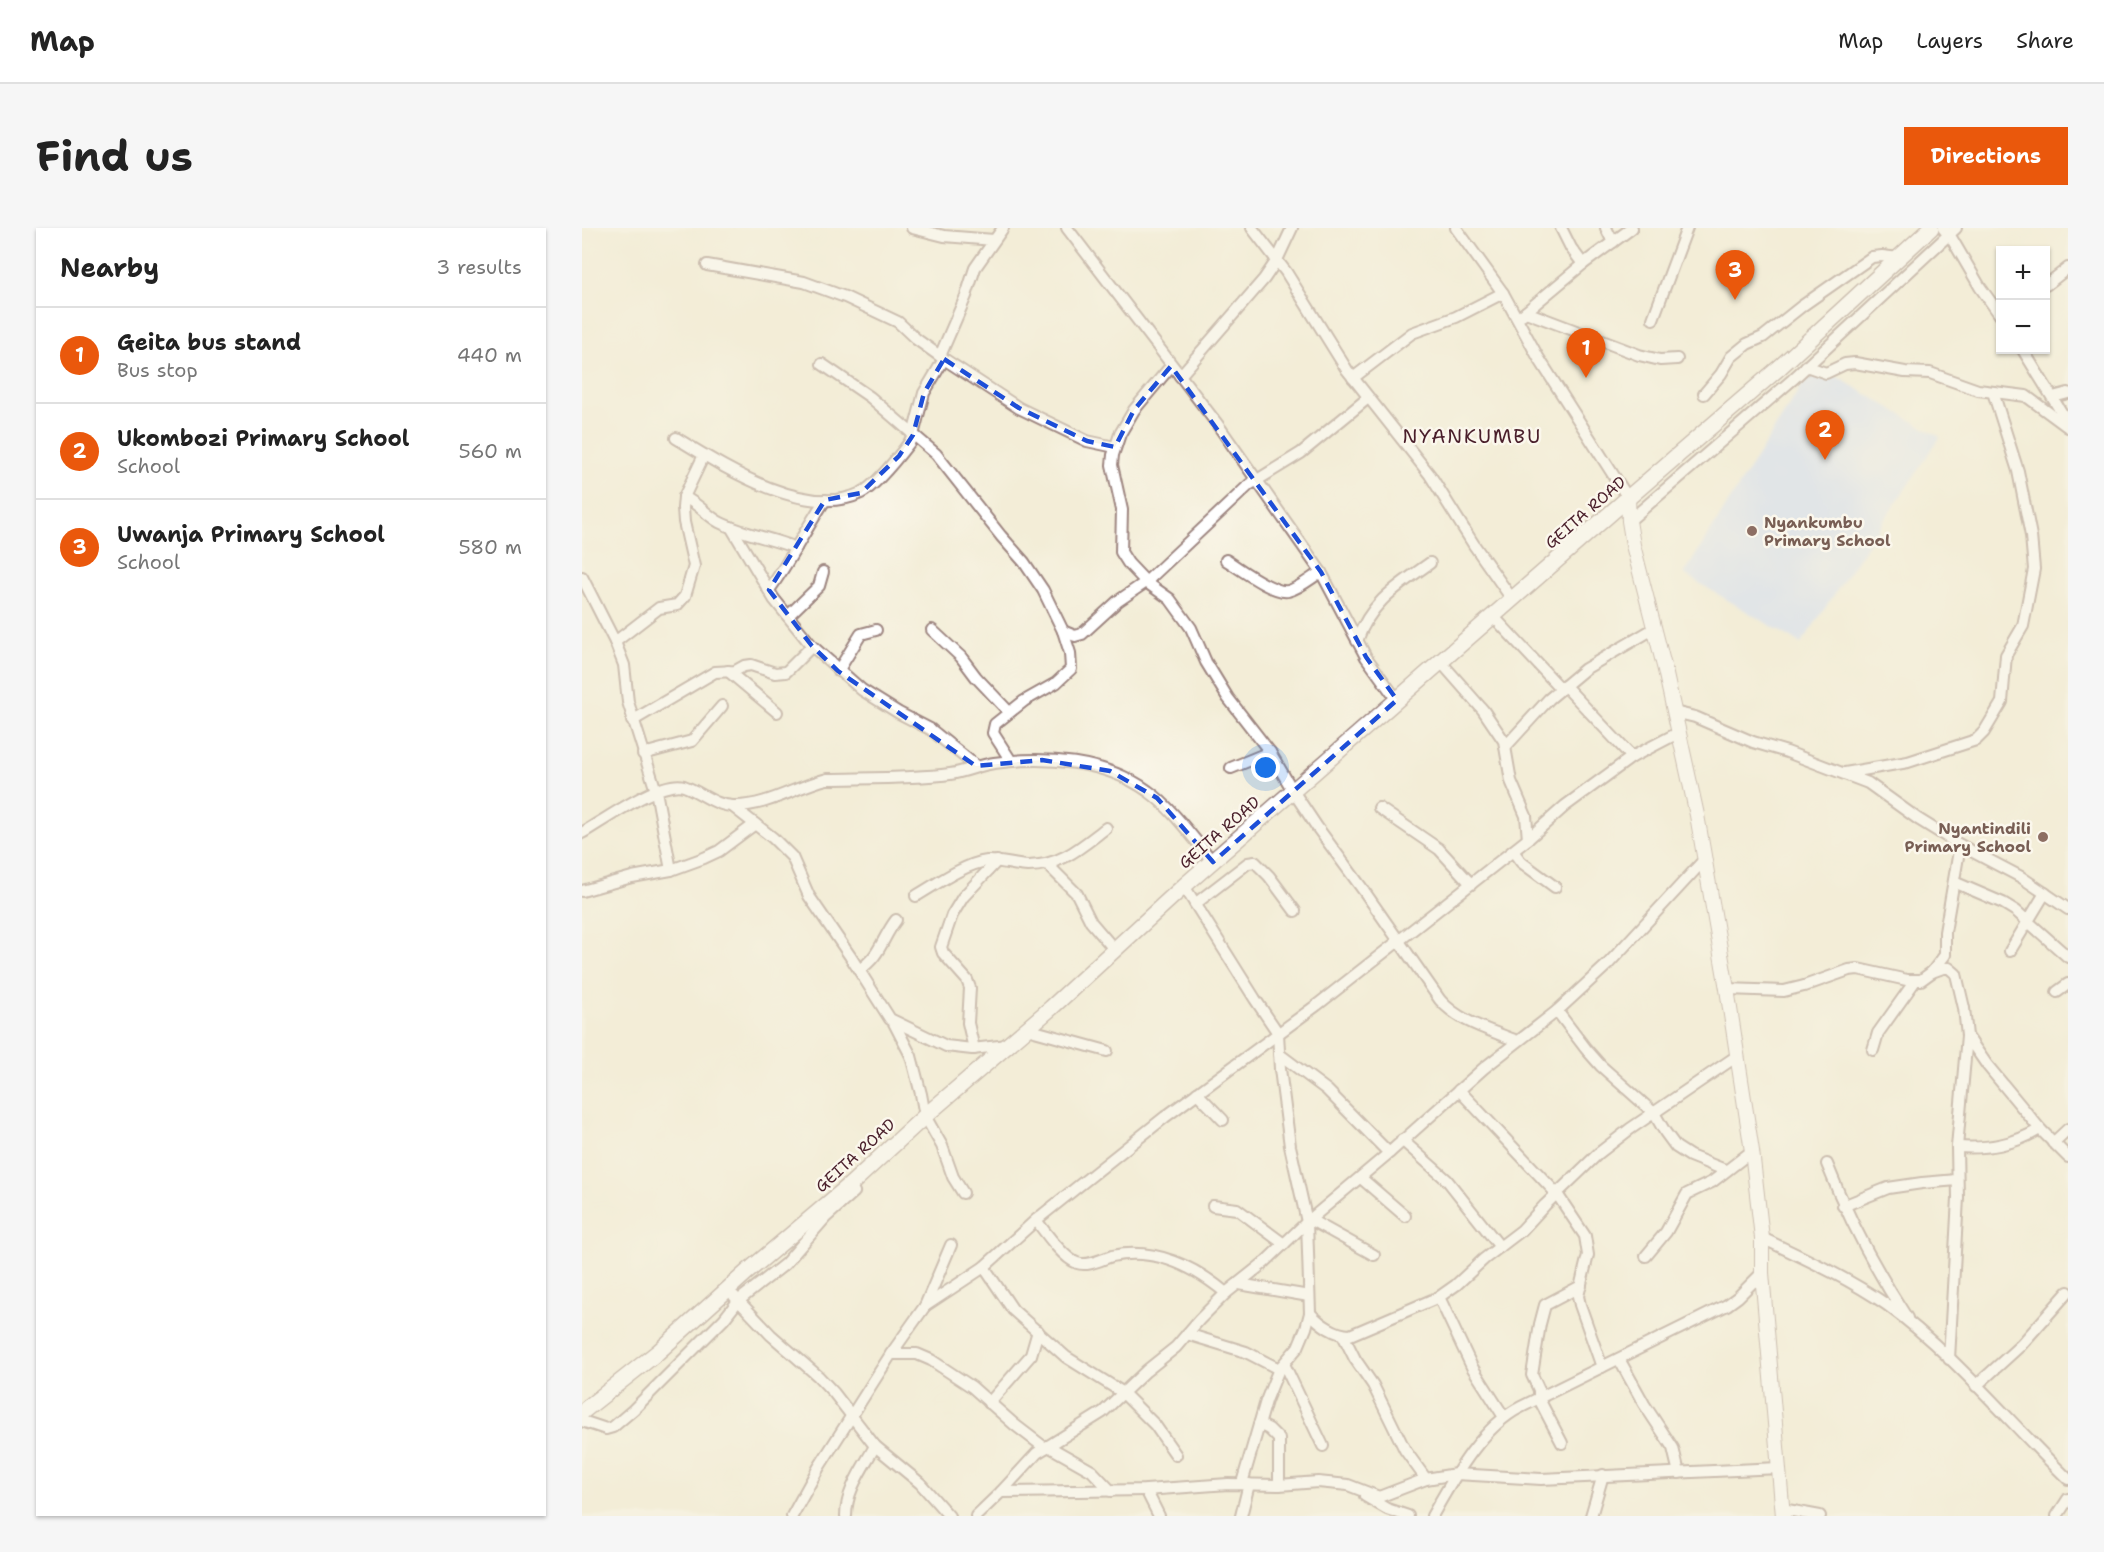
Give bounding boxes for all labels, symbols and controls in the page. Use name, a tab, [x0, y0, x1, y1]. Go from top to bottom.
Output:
text: Map	[30, 22, 95, 60]
text: Map	[1838, 27, 1883, 55]
text: Layers	[1916, 27, 1983, 55]
text: Share	[2016, 27, 2074, 55]
button: Directions	[1904, 127, 2068, 185]
text: Find us	[36, 128, 193, 184]
map controls	[1996, 246, 2050, 354]
button: +	[1996, 246, 2050, 300]
text: Nearby	[60, 250, 159, 285]
pin: 3	[1716, 250, 1754, 300]
text: 3 results	[436, 254, 522, 280]
button: −	[1996, 300, 2050, 354]
text: Geita bus stand	[117, 328, 301, 357]
pin: 1	[1566, 328, 1606, 378]
text: 1	[75, 342, 84, 368]
text: 440 m	[457, 342, 522, 368]
text: Bus stop	[117, 357, 198, 383]
pin: 2	[1806, 410, 1844, 460]
district label: NYANKUMBU	[1402, 423, 1542, 449]
text: Ukombozi Primary School	[117, 424, 409, 453]
text: 2	[73, 438, 87, 464]
text: 560 m	[459, 438, 522, 464]
text: School	[117, 453, 180, 479]
street label: GEITA ROAD	[1540, 471, 1630, 553]
place label: Nyankumbu Primary School	[1764, 512, 1891, 551]
text: Uwanja Primary School	[117, 520, 385, 549]
marker: Nyankumbu Primary School	[1745, 524, 1759, 538]
text: 3	[73, 534, 87, 560]
text: 580 m	[459, 534, 522, 560]
text: School	[117, 549, 180, 575]
your location	[1251, 753, 1280, 782]
street label: GEITA ROAD	[1174, 791, 1264, 873]
place label: Nyantindili Primary School	[1904, 818, 2031, 857]
marker: Nyantindili Primary School	[2036, 830, 2050, 844]
street label: GEITA ROAD	[811, 1114, 900, 1197]

